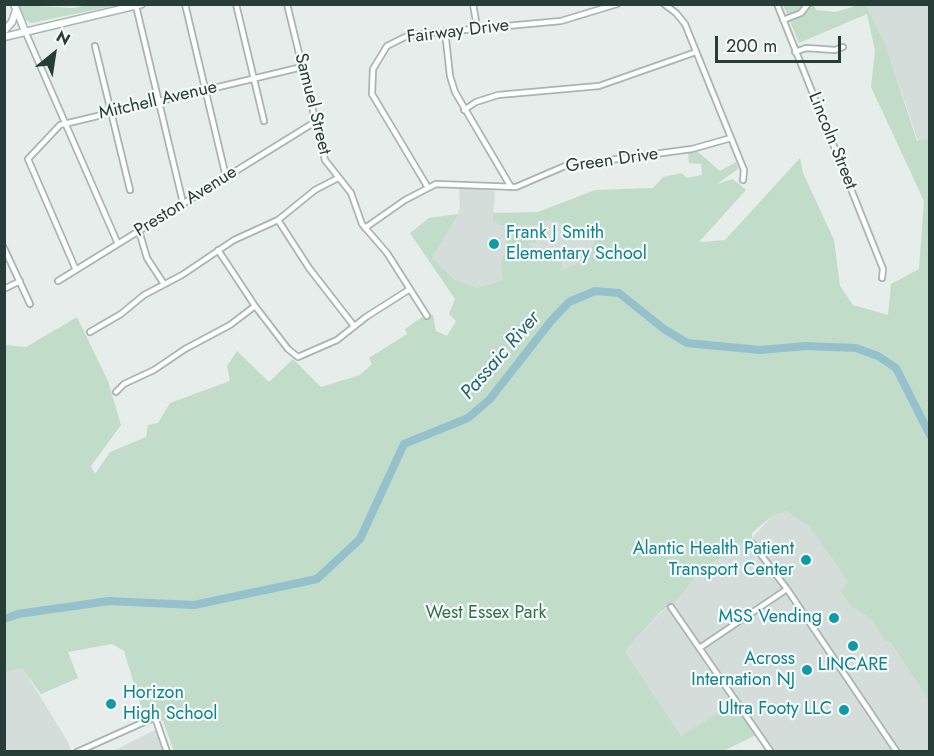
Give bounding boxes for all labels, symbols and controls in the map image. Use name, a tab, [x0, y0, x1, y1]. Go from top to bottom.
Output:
street label: Fairway Drive	[406, 15, 510, 49]
north arrow	[24, 24, 84, 84]
scale bar	[718, 24, 844, 62]
text: N	[52, 25, 75, 51]
text: 200 m	[726, 33, 777, 59]
street label: Samuel Street	[289, 51, 335, 157]
street label: Mitchell Avenue	[97, 77, 219, 125]
street label: Lincoln Street	[803, 89, 861, 193]
street label: Green Drive	[564, 144, 660, 178]
street label: Preston Avenue	[131, 162, 241, 242]
place label: Frank J Smith Elementary School	[506, 223, 647, 266]
marker: Frank J Smith Elementary School	[487, 237, 501, 251]
water label: Passaic River	[456, 307, 546, 405]
place label: Alantic Health Patient Transport Center	[633, 539, 794, 582]
marker: Alantic Health Patient Transport Center	[799, 553, 813, 567]
park label: West Essex Park	[425, 603, 547, 625]
place label: MSS Vending	[718, 607, 822, 629]
marker: MSS Vending	[827, 611, 841, 625]
marker: LINCARE	[846, 639, 860, 653]
place label: Across Internation NJ	[691, 649, 795, 692]
place label: LINCARE	[818, 655, 888, 677]
marker: Across Internation NJ	[800, 663, 814, 677]
place label: Horizon High School	[123, 683, 217, 726]
marker: Horizon High School	[104, 697, 118, 711]
place label: Ultra Footy LLC	[718, 699, 832, 721]
marker: Ultra Footy LLC	[837, 703, 851, 717]

